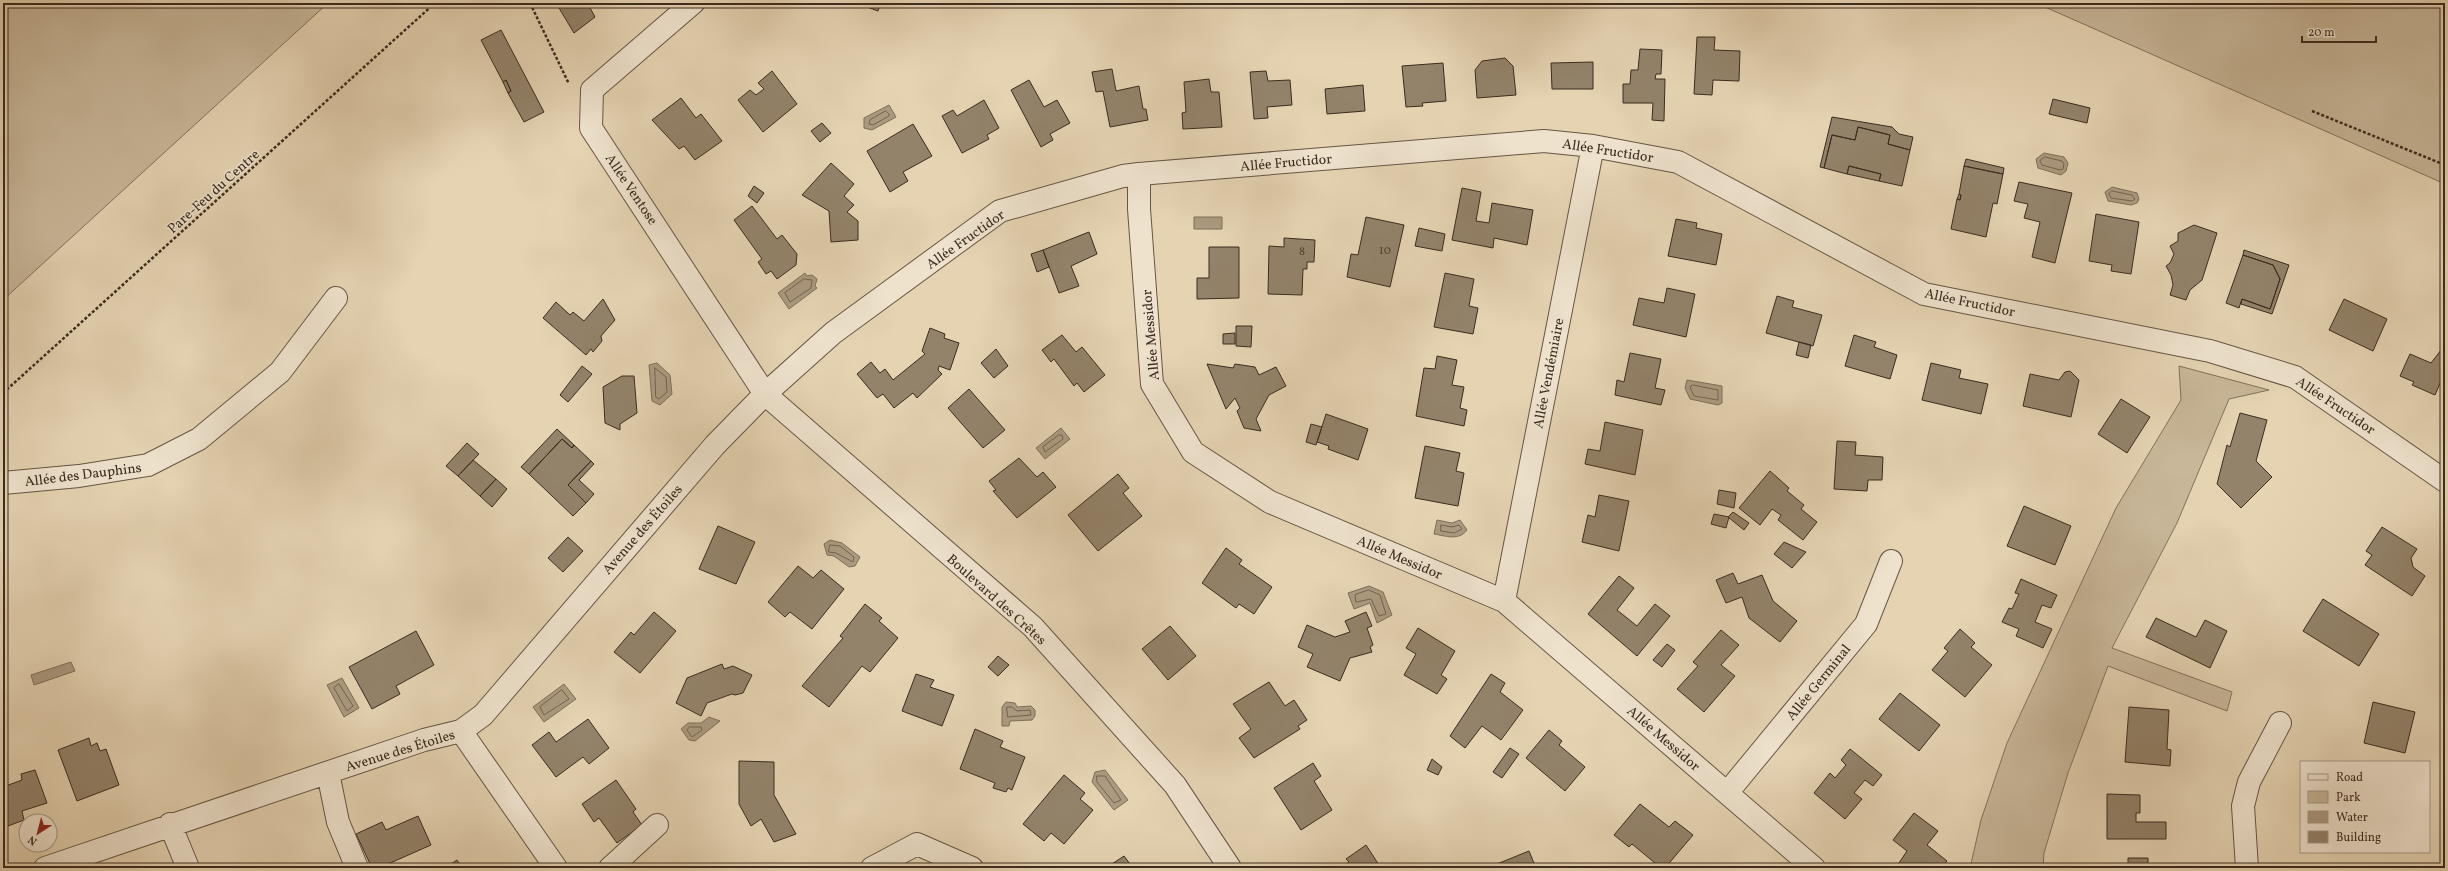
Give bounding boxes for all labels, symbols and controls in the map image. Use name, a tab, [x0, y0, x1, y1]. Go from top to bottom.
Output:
scale bar	[2302, 18, 2376, 44]
text: 20 m	[2308, 25, 2335, 41]
street label: Allée Fructidor	[1561, 135, 1655, 168]
street label: Pare-Feu du Centre	[164, 145, 264, 239]
street label: Allée Fructidor	[1239, 150, 1333, 177]
street label: Allée Ventose	[600, 151, 662, 229]
street label: Allée Fructidor	[923, 206, 1009, 274]
house number: 10	[1379, 243, 1391, 259]
house number: 8	[1299, 244, 1305, 260]
street label: Allée Fructidor	[1923, 285, 2017, 322]
street label: Allée Messidor	[1138, 289, 1165, 381]
street label: Allée Vendémiaire	[1529, 316, 1570, 430]
street label: Allée Fructidor	[2292, 373, 2379, 440]
street label: Allée des Dauphins	[24, 459, 143, 492]
street label: Avenue des Étoiles	[599, 481, 688, 579]
street label: Allée Messidor	[1354, 532, 1445, 585]
street label: Boulevard des Crêtes	[942, 550, 1050, 650]
street label: Allée Germinal	[1782, 641, 1856, 725]
street label: Allée Messidor	[1622, 702, 1704, 776]
street label: Avenue des Étoiles	[343, 726, 458, 777]
legend	[2300, 761, 2430, 853]
text: Road	[2336, 770, 2363, 786]
text: Park	[2336, 790, 2361, 806]
text: Water	[2336, 810, 2368, 826]
north arrow	[18, 813, 58, 853]
text: Building	[2336, 830, 2381, 846]
text: N	[25, 831, 41, 848]

